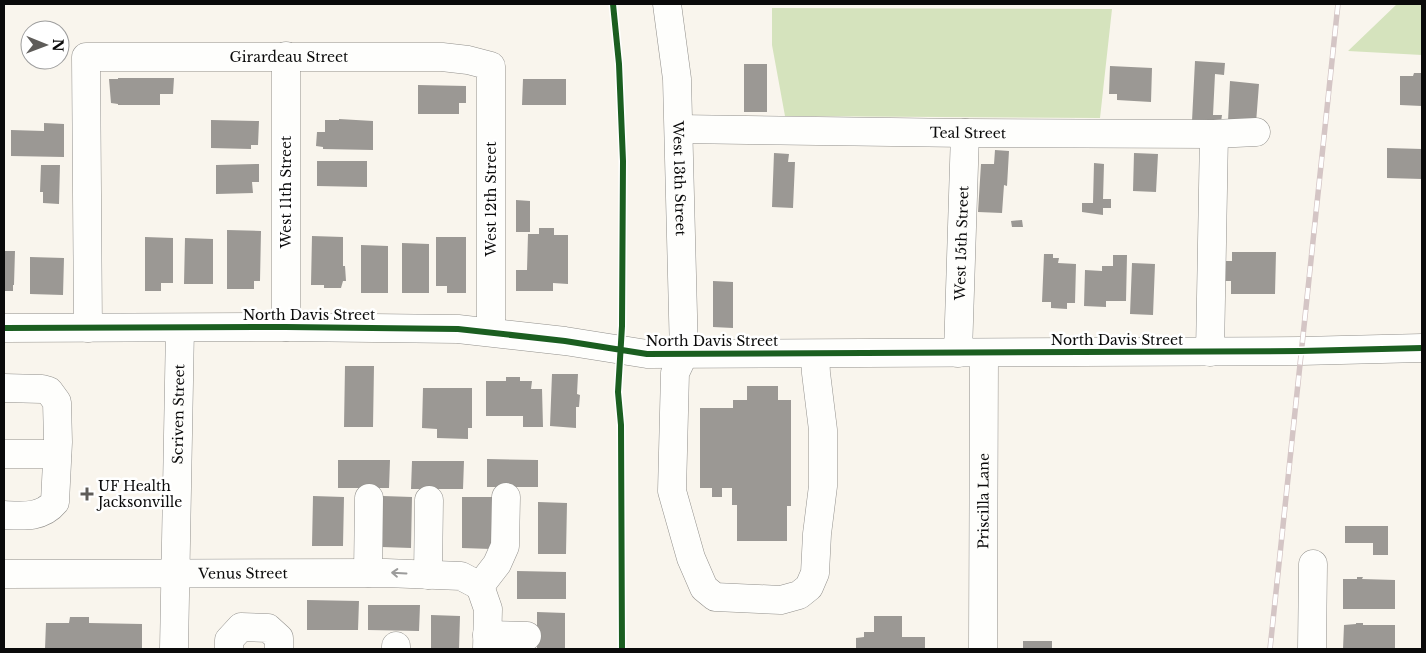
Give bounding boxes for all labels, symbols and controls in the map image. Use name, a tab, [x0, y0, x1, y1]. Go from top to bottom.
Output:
north arrow	[20, 20, 70, 70]
text: N	[49, 38, 67, 52]
street label: Girardeau Street	[230, 48, 349, 66]
street label: West 13th Street	[669, 120, 690, 237]
street label: Teal Street	[930, 124, 1007, 142]
street label: West 11th Street	[277, 135, 295, 249]
street label: West 12th Street	[482, 141, 500, 258]
street label: West 15th Street	[951, 185, 972, 302]
street label: North Davis Street	[243, 306, 376, 324]
street label: North Davis Street	[1051, 331, 1184, 349]
street label: North Davis Street	[646, 332, 779, 350]
street label: Scriven Street	[168, 363, 188, 464]
street label: Priscilla Lane	[974, 453, 993, 549]
place label: UF Health Jacksonville	[96, 477, 182, 511]
marker: UF Health Jacksonville	[80, 487, 94, 501]
street label: Venus Street	[197, 564, 288, 582]
one-way arrow	[391, 569, 407, 578]

